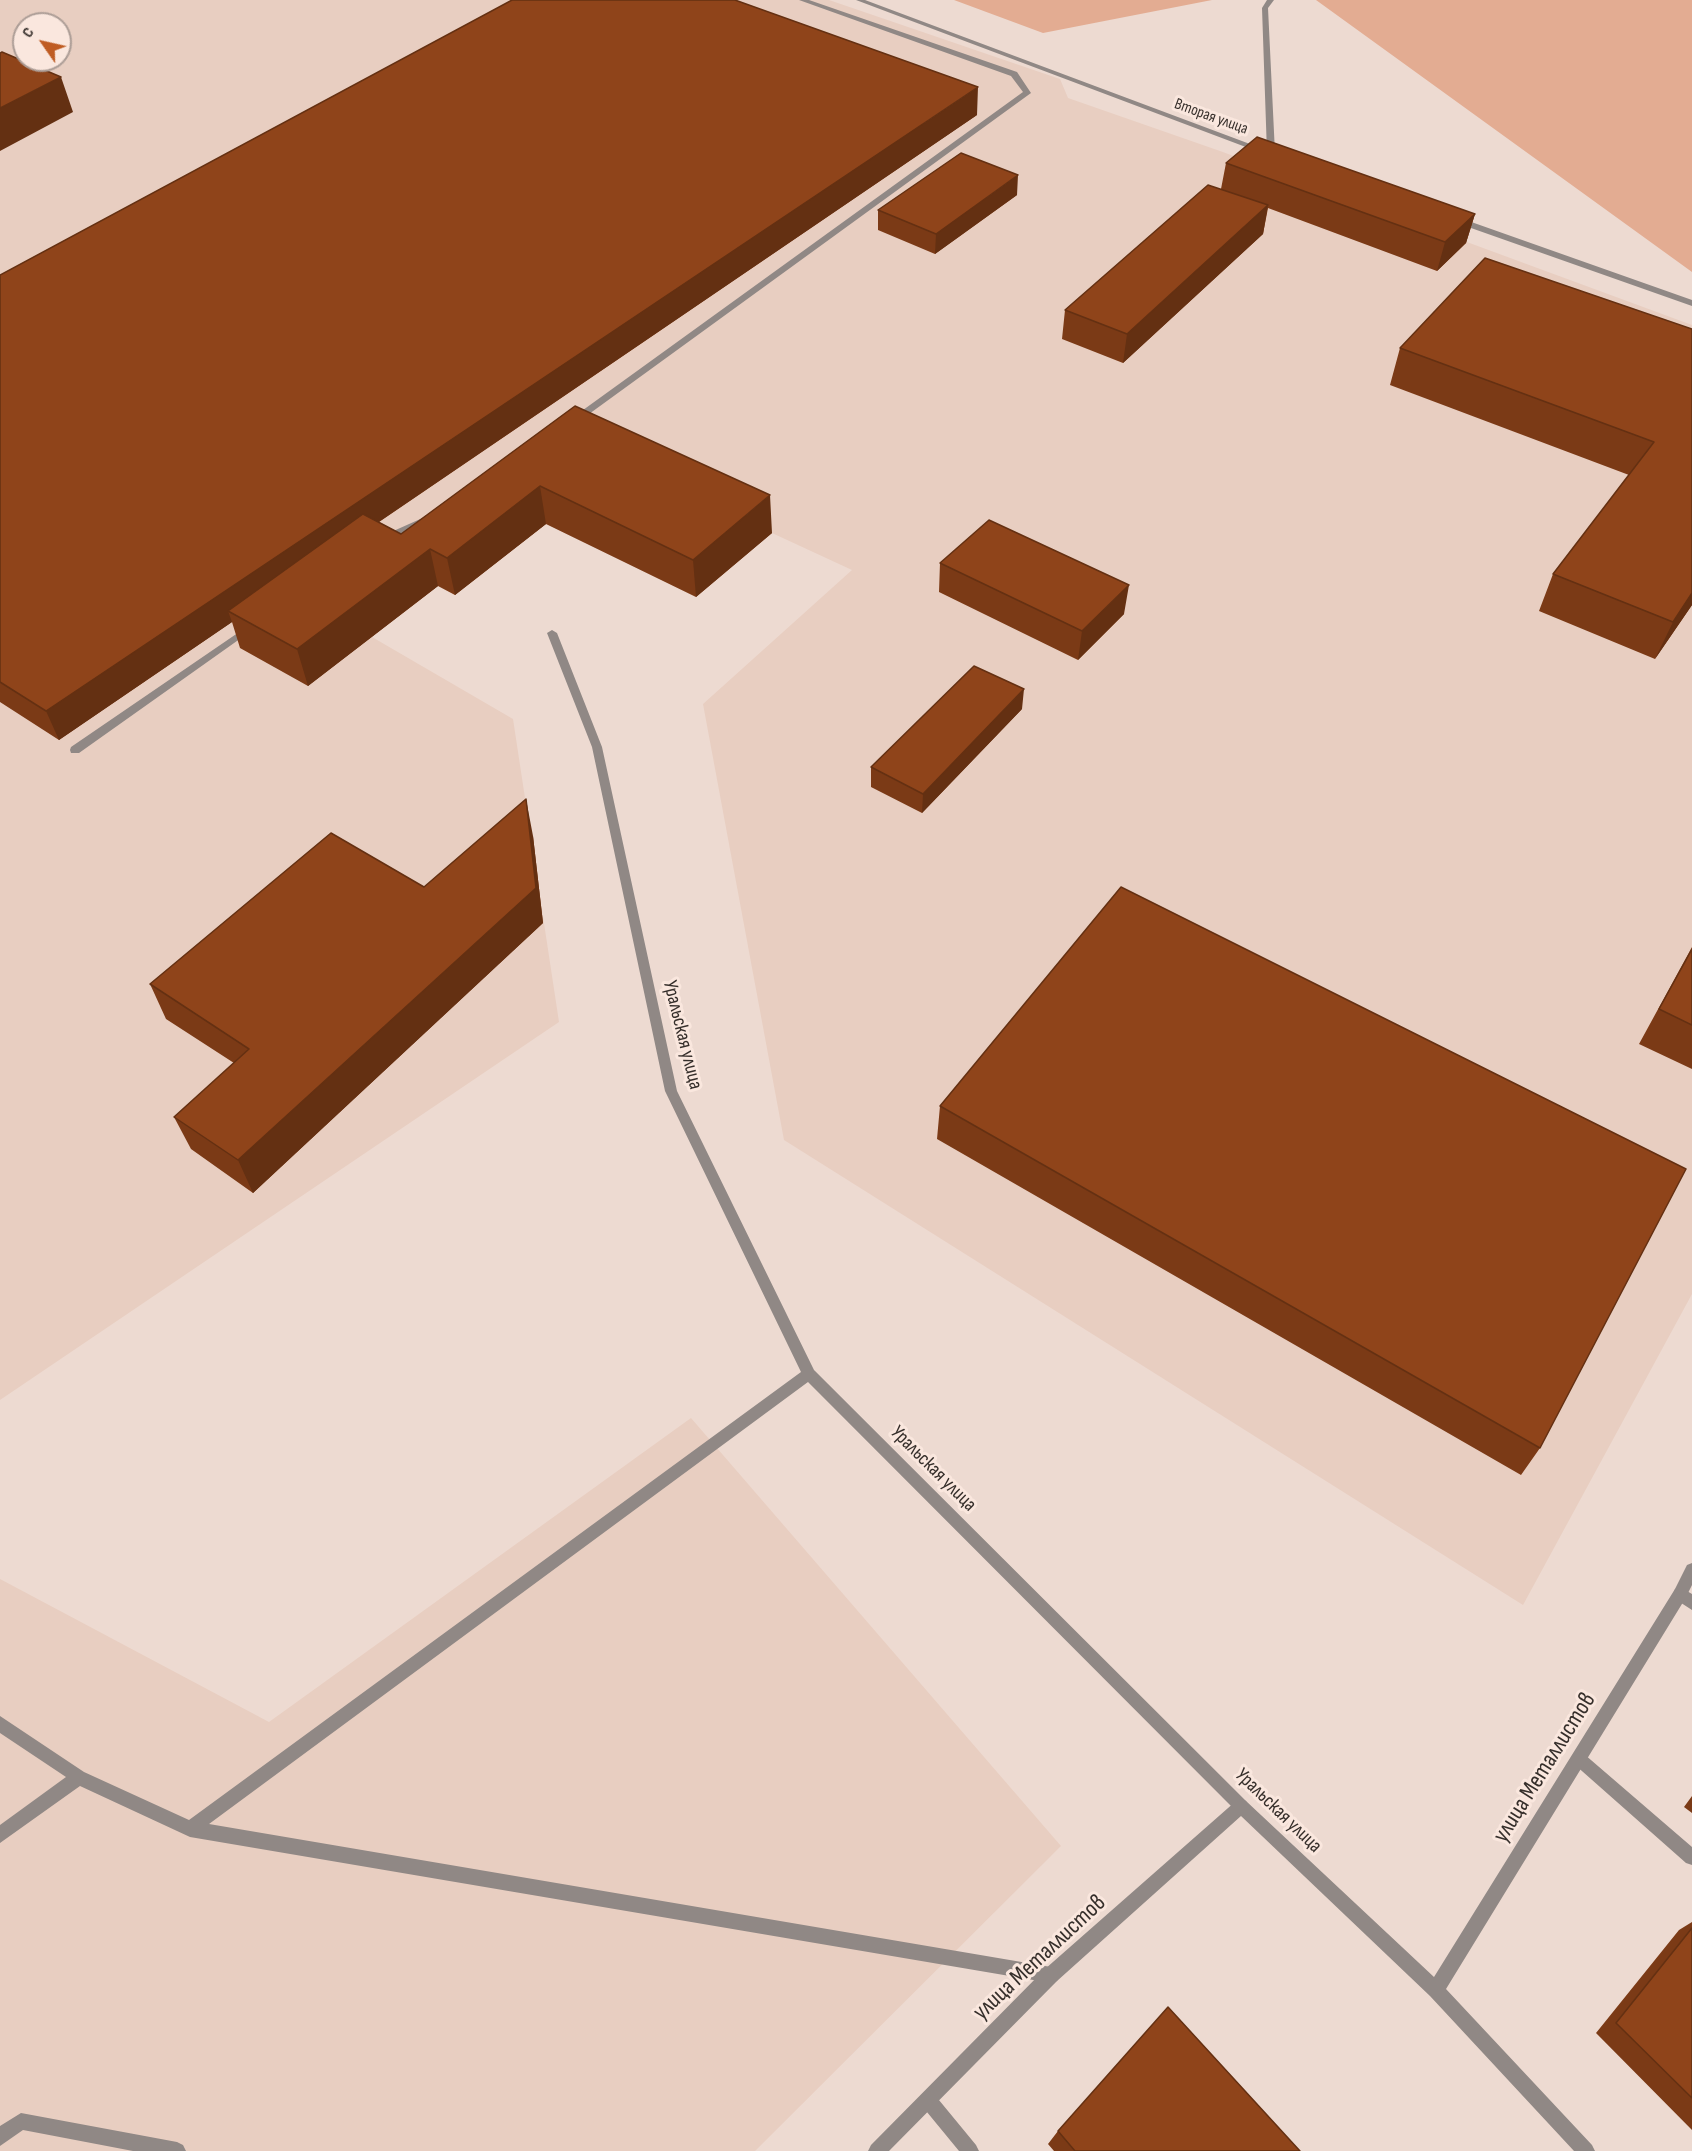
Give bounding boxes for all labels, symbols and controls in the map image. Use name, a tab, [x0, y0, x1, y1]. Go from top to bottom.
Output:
north arrow	[12, 12, 72, 72]
text: С	[18, 24, 38, 41]
street label: Вторая улица	[1172, 95, 1250, 139]
street label: Уральская улица	[657, 978, 707, 1092]
street label: Уральская улица	[885, 1421, 981, 1517]
street label: улица Металлистов	[1487, 1688, 1603, 1848]
street label: Уральская улица	[1230, 1764, 1326, 1858]
street label: улица Металлистов	[968, 1889, 1112, 2027]

